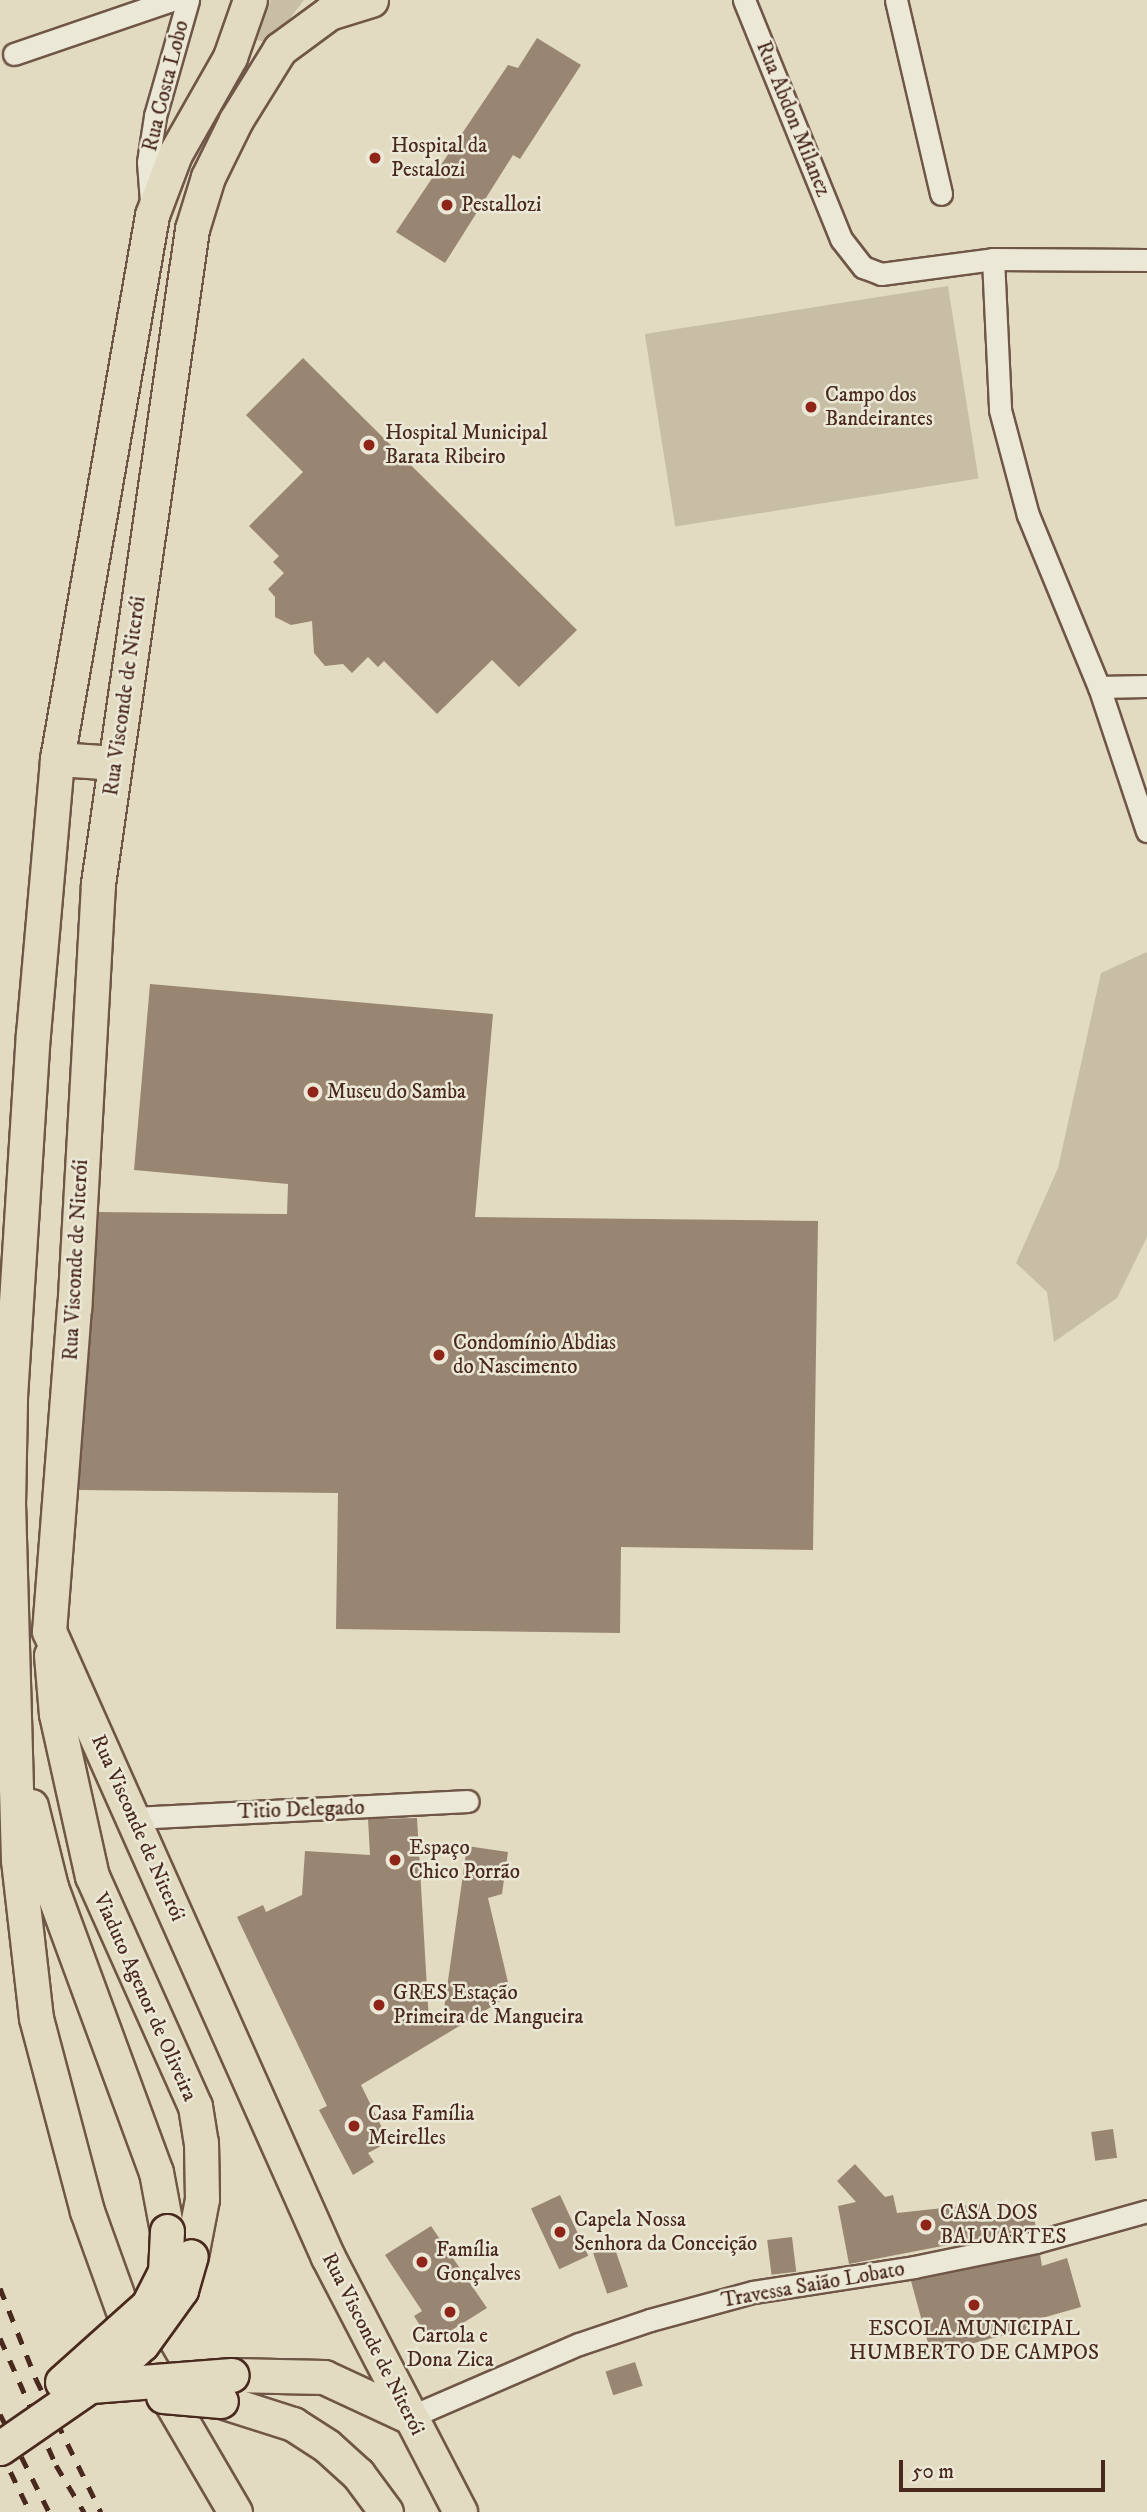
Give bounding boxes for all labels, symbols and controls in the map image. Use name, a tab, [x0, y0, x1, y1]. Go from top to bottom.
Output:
street label: Rua Costa Lobo	[138, 18, 194, 154]
street label: Rua Abdon Milanez	[750, 38, 836, 200]
place label: Hospital da Pestalozi	[391, 133, 487, 183]
marker: Hospital da Pestalozi	[365, 148, 385, 168]
place label: Pestallozi	[461, 192, 542, 218]
marker: Pestallozi	[439, 197, 455, 213]
place label: Campo dos Bandeirantes	[825, 382, 933, 432]
marker: Campo dos Bandeirantes	[803, 399, 819, 415]
place label: Hospital Municipal Barata Ribeiro	[385, 420, 547, 470]
marker: Hospital Municipal Barata Ribeiro	[359, 435, 379, 455]
street label: Rua Visconde de Niterói	[99, 594, 151, 798]
place label: Museu do Samba	[327, 1079, 466, 1105]
marker: Museu do Samba	[305, 1084, 321, 1100]
street label: Rua Visconde de Niterói	[58, 1159, 94, 1361]
place label: Condomínio Abdias do Nascimento	[453, 1330, 616, 1380]
marker: Condomínio Abdias do Nascimento	[431, 1347, 447, 1363]
street label: Rua Visconde de Niterói	[86, 1731, 190, 1925]
street label: Titio Delegado	[237, 1795, 365, 1825]
place label: Espaço Chico Porrão	[409, 1835, 520, 1885]
marker: Espaço Chico Porrão	[387, 1852, 403, 1868]
street label: Viaduto Agenor de Oliveira	[88, 1889, 202, 2105]
place label: GRES Estação Primeira de Mangueira	[393, 1980, 583, 2030]
marker: GRES Estação Primeira de Mangueira	[371, 1997, 387, 2013]
place label: Casa Família Meirelles	[368, 2101, 474, 2151]
marker: Casa Família Meirelles	[346, 2118, 362, 2134]
place label: CASA DOS BALUARTES	[940, 2200, 1066, 2250]
place label: Capela Nossa Senhora da Conceição	[574, 2207, 757, 2257]
marker: CASA DOS BALUARTES	[918, 2217, 934, 2233]
marker: Capela Nossa Senhora da Conceição	[552, 2224, 568, 2240]
place label: Família Gonçalves	[436, 2237, 521, 2287]
street label: Rua Visconde de Niterói	[316, 2249, 430, 2439]
marker: Família Gonçalves	[414, 2254, 430, 2270]
street label: Travessa Saião Lobato	[719, 2256, 907, 2314]
marker: ESCOLA MUNICIPAL HUMBERTO DE CAMPOS	[966, 2297, 982, 2313]
marker: Cartola e Dona Zica	[442, 2304, 458, 2320]
place label: ESCOLA MUNICIPAL HUMBERTO DE CAMPOS	[849, 2316, 1099, 2366]
place label: Cartola e Dona Zica	[406, 2323, 494, 2373]
scale bar	[902, 2446, 1108, 2490]
text: 50 m	[912, 2459, 954, 2485]

